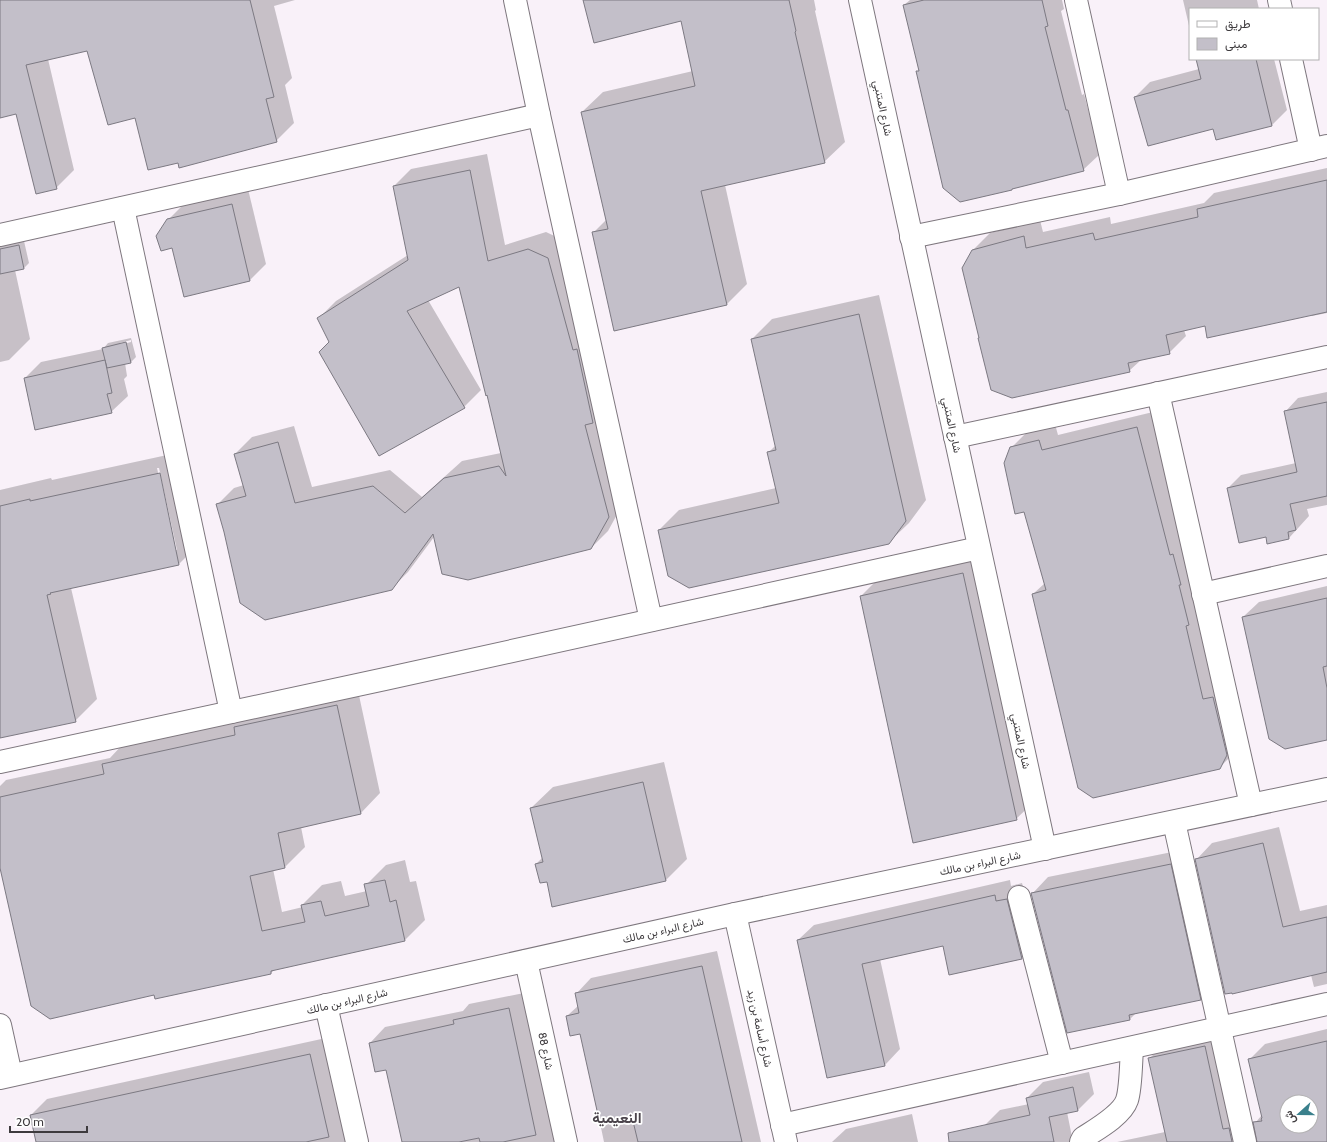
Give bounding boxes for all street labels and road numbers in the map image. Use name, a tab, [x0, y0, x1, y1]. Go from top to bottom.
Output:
street label: شارع المتنبي	[867, 79, 896, 138]
street label: شارع المتنبي	[936, 396, 965, 455]
street label: شارع المتنبي	[1005, 712, 1034, 771]
street label: شارع البراء بن مالك	[938, 847, 1022, 879]
street label: شارع البراء بن مالك	[621, 914, 705, 947]
street label: شارع البراء بن مالك	[305, 985, 389, 1018]
street label: شارع أسامة بن زيد	[743, 988, 776, 1069]
street label: شارع 88	[534, 1031, 557, 1072]

